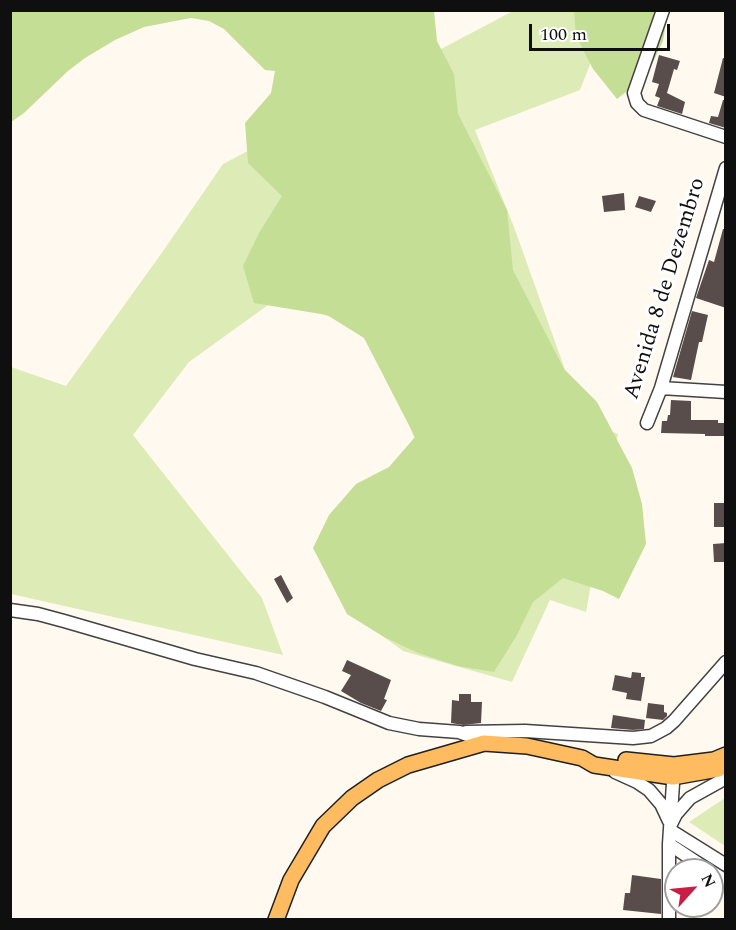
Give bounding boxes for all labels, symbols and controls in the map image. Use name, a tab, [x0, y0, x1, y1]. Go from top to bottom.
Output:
scale bar	[532, 12, 673, 50]
text: 100 m	[540, 21, 587, 48]
street label: Avenida 8 de Dezembro	[620, 175, 712, 403]
north arrow	[664, 858, 724, 918]
text: N	[695, 869, 722, 892]

